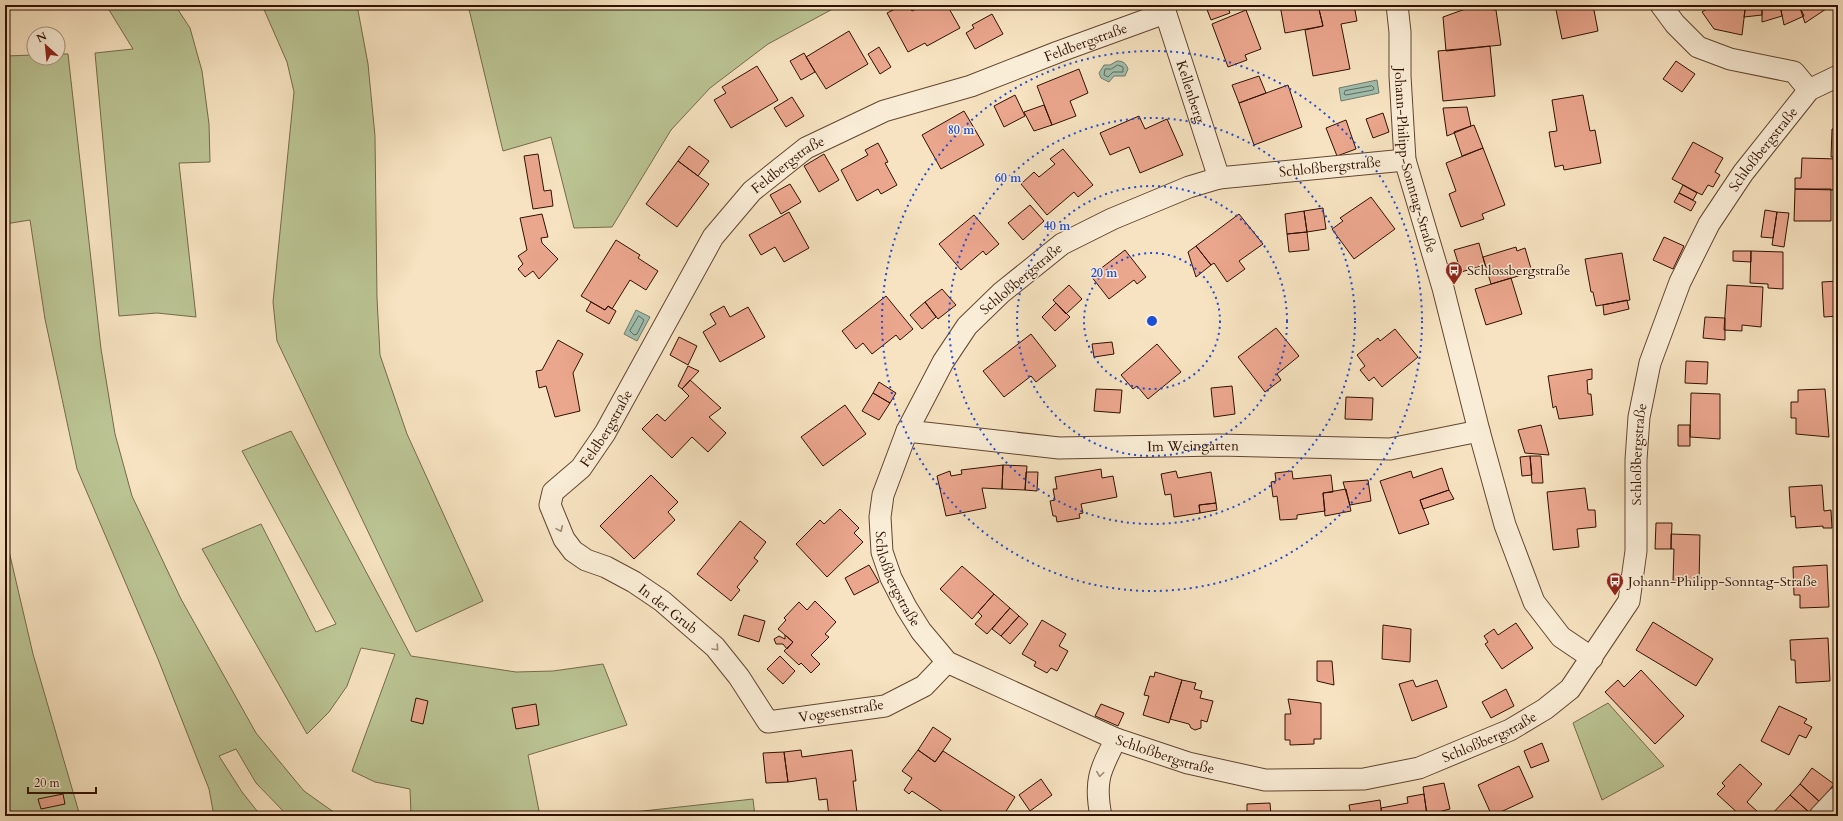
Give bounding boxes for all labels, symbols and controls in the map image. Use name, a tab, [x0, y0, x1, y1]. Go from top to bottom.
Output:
street label: Feldbergstraße	[1041, 18, 1130, 66]
north arrow	[26, 26, 66, 66]
text: N	[34, 28, 50, 46]
street label: Kellenberg	[1172, 58, 1210, 126]
street label: Johann-Philipp-Sonntag-Straße	[1391, 65, 1442, 255]
street label: Schloßbergstraße	[1724, 103, 1802, 195]
text: 80 m	[948, 122, 975, 138]
street label: Feldbergstraße	[747, 131, 827, 198]
street label: Schloßbergstraße	[1278, 152, 1382, 182]
text: 60 m	[995, 170, 1022, 186]
text: 40 m	[1044, 218, 1071, 234]
street label: Schloßbergstraße	[976, 239, 1066, 319]
bus stop icon: Schlossbergstraße	[1444, 260, 1464, 285]
place label: Schlossbergstraße	[1467, 261, 1570, 280]
text: 20 m	[1091, 265, 1118, 281]
centre of rings	[1145, 314, 1159, 328]
street label: Feldbergstraße	[575, 386, 637, 470]
street label: Schloßbergstraße	[1627, 401, 1651, 505]
street label: Im Weingarten	[1147, 435, 1239, 456]
one-way arrow	[555, 525, 563, 532]
street label: Schloßbergstraße	[871, 530, 925, 630]
bus stop icon: Johann-Philipp-Sonntag-Straße	[1605, 571, 1625, 596]
place label: Johann-Philipp-Sonntag-Straße	[1626, 572, 1817, 591]
street label: In der Grub	[634, 580, 702, 638]
one-way arrow	[711, 644, 718, 651]
street label: Vogesenstraße	[797, 695, 885, 727]
street label: Schloßbergstraße	[1439, 707, 1540, 767]
street label: Schloßbergstraße	[1113, 730, 1216, 778]
scale bar	[28, 769, 96, 795]
one-way arrow	[1096, 771, 1105, 777]
text: 20 m	[34, 775, 61, 791]

